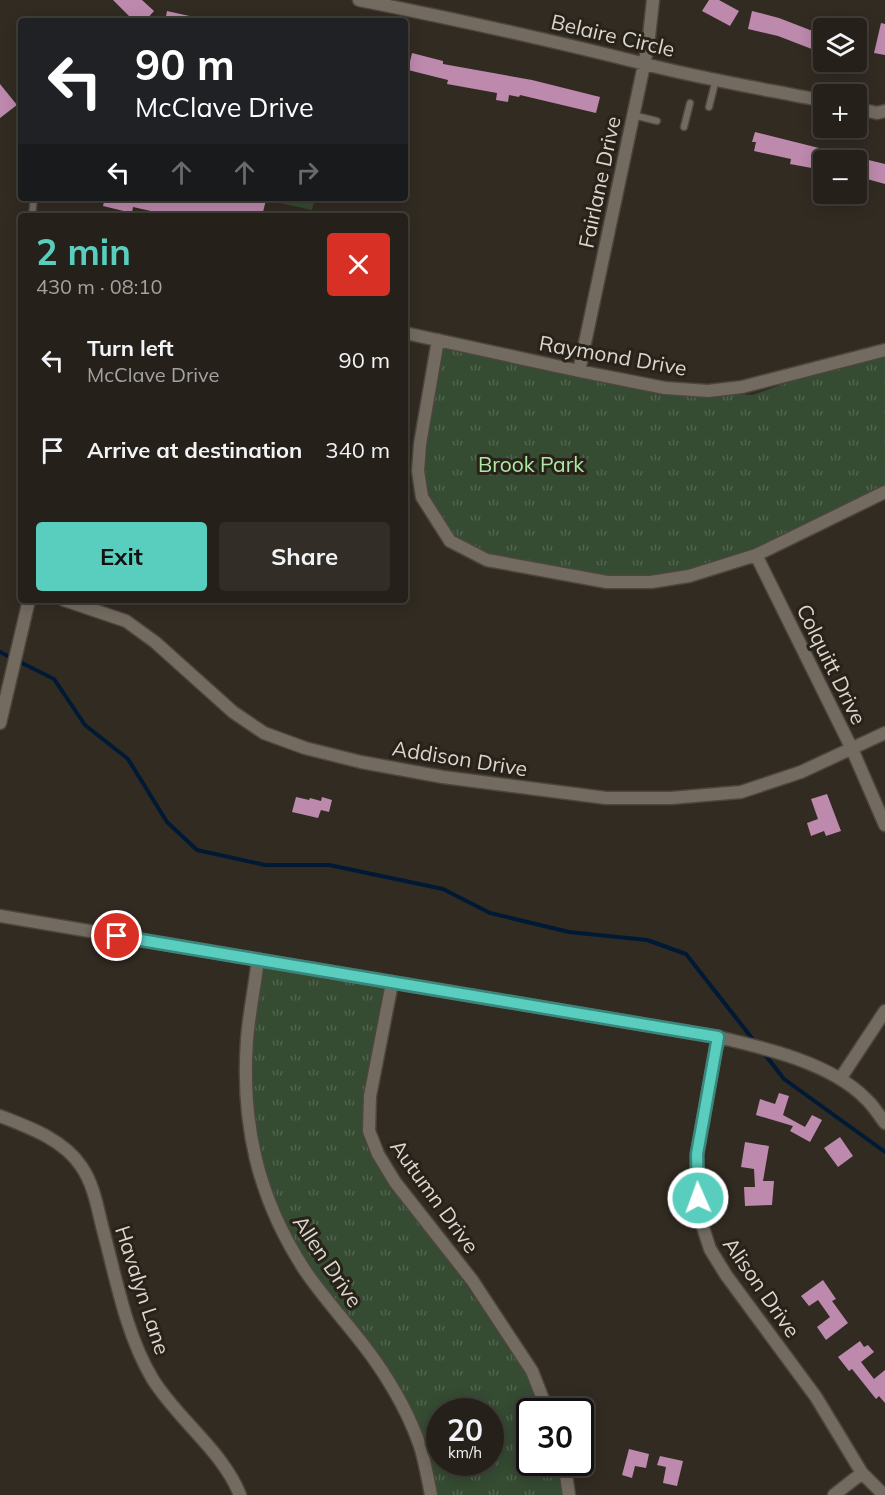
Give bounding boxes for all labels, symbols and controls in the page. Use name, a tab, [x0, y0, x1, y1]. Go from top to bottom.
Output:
street label: Belaire Circle	[549, 8, 677, 62]
map controls	[813, 18, 867, 204]
button: layers	[813, 18, 867, 72]
text: 90 m	[135, 38, 235, 91]
icon: left	[36, 42, 114, 120]
button: +	[813, 84, 867, 138]
text: McClave Drive	[135, 90, 314, 124]
street label: Fairlane Drive	[572, 114, 626, 250]
button: −	[813, 150, 867, 204]
icon: left	[102, 156, 135, 189]
icon: ahead	[165, 156, 198, 189]
icon: ahead	[228, 156, 261, 189]
icon: right	[291, 156, 324, 189]
text: 2 min	[36, 229, 131, 274]
button: close	[327, 233, 390, 296]
text: 430 m · 08:10	[36, 274, 162, 299]
street label: Raymond Drive	[537, 329, 689, 381]
text: Turn left	[87, 334, 174, 362]
icon: left	[36, 344, 69, 377]
text: 90 m	[339, 346, 390, 374]
text: McClave Drive	[87, 362, 219, 387]
icon: arrive	[36, 434, 69, 467]
text: Arrive at destination	[87, 436, 302, 464]
text: 340 m	[325, 436, 390, 464]
park label: Brook Park	[478, 451, 584, 477]
button: Exit	[36, 522, 207, 591]
button: Share	[219, 522, 390, 591]
street label: Colquitt Drive	[792, 599, 872, 729]
street label: Addison Drive	[391, 734, 529, 782]
pin	[91, 910, 142, 961]
icon: arrive	[100, 919, 133, 952]
street label: Autumn Drive	[385, 1134, 485, 1258]
position arrow	[666, 1166, 730, 1230]
street label: Allen Drive	[288, 1210, 368, 1312]
street label: Havalyn Lane	[110, 1222, 176, 1358]
street label: Alison Drive	[718, 1232, 806, 1342]
speed limit sign: 30	[516, 1398, 594, 1476]
text: 20	[447, 1411, 483, 1449]
text: km/h	[448, 1443, 482, 1462]

